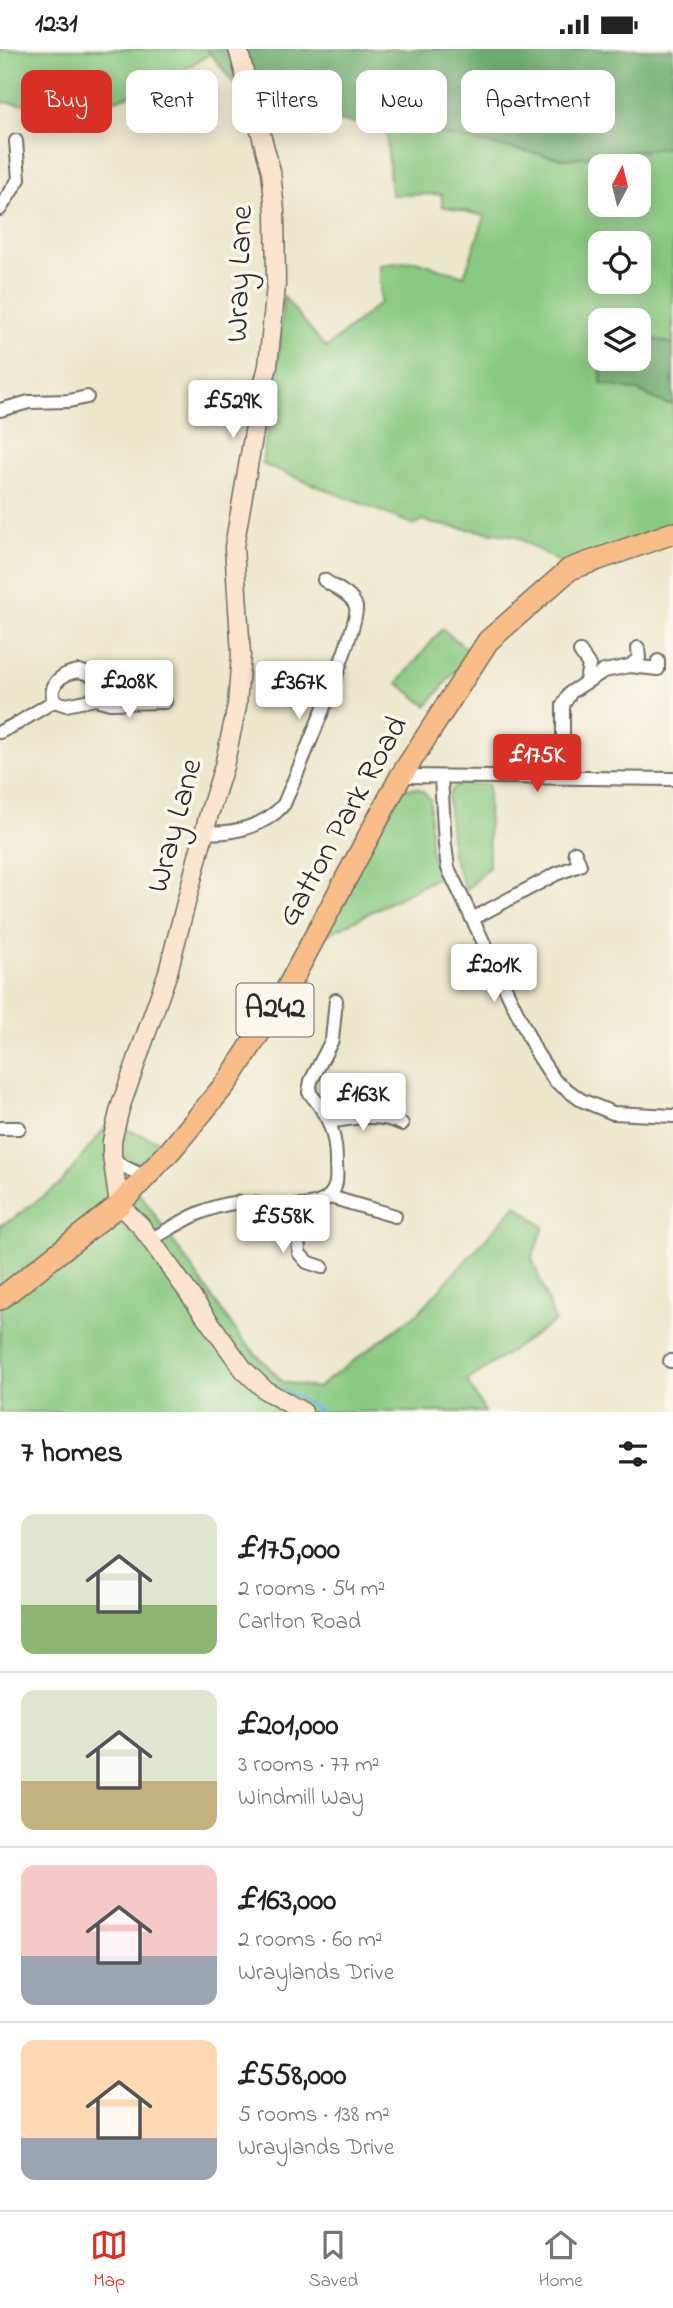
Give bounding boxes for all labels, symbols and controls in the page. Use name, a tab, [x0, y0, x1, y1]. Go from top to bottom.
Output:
text: 12:31	[35, 6, 77, 44]
chip: Buy	[21, 70, 112, 133]
chip: Rent	[126, 70, 218, 133]
chip: Filters	[232, 70, 342, 133]
chip: New	[356, 70, 447, 133]
chip: Apartment	[461, 70, 615, 133]
north arrow	[588, 154, 651, 217]
map controls	[588, 154, 651, 371]
street label: Wray Lane	[215, 204, 267, 343]
button: locate	[588, 231, 651, 294]
button: layers	[588, 308, 651, 371]
pin: £529K	[184, 381, 282, 440]
text: £529K	[204, 386, 262, 419]
pin: £208K	[80, 661, 178, 720]
pin: £367K	[250, 661, 348, 721]
text: £208K	[101, 666, 157, 699]
text: £367K	[272, 667, 326, 700]
street label: Gatton Park Road	[267, 708, 421, 936]
pin: £175K	[488, 735, 586, 794]
text: £175K	[509, 740, 565, 773]
street label: Wray Lane	[136, 753, 217, 898]
pin: £201K	[445, 944, 543, 1004]
text: £201K	[467, 950, 521, 983]
road number: A242	[236, 983, 314, 1036]
pin: £163K	[314, 1073, 412, 1133]
text: £163K	[337, 1079, 389, 1112]
pin: £558K	[234, 1195, 332, 1255]
text: £558K	[253, 1201, 313, 1234]
text: 7 homes	[21, 1432, 123, 1476]
icon: filters	[614, 1435, 652, 1473]
text: £175,000	[238, 1529, 340, 1573]
icon: home	[77, 1542, 161, 1626]
text: 2 rooms · 54 m²	[238, 1573, 385, 1606]
text: Carlton Road	[238, 1606, 361, 1639]
text: £201,000	[238, 1705, 338, 1749]
icon: home	[77, 1718, 161, 1802]
text: 3 rooms · 77 m²	[238, 1749, 380, 1782]
text: Windmill Way	[238, 1782, 364, 1815]
text: £163,000	[238, 1880, 336, 1924]
icon: home	[77, 1893, 161, 1977]
text: 2 rooms · 60 m²	[238, 1924, 383, 1957]
text: Wraylands Drive	[238, 1957, 394, 1990]
text: £558,000	[238, 2055, 347, 2099]
icon: home	[77, 2068, 161, 2152]
text: 5 rooms · 138 m²	[238, 2099, 390, 2132]
text: Wraylands Drive	[238, 2132, 394, 2165]
tab: Map	[90, 2226, 128, 2295]
tab: Saved	[309, 2226, 358, 2295]
tab: Home	[539, 2226, 583, 2295]

